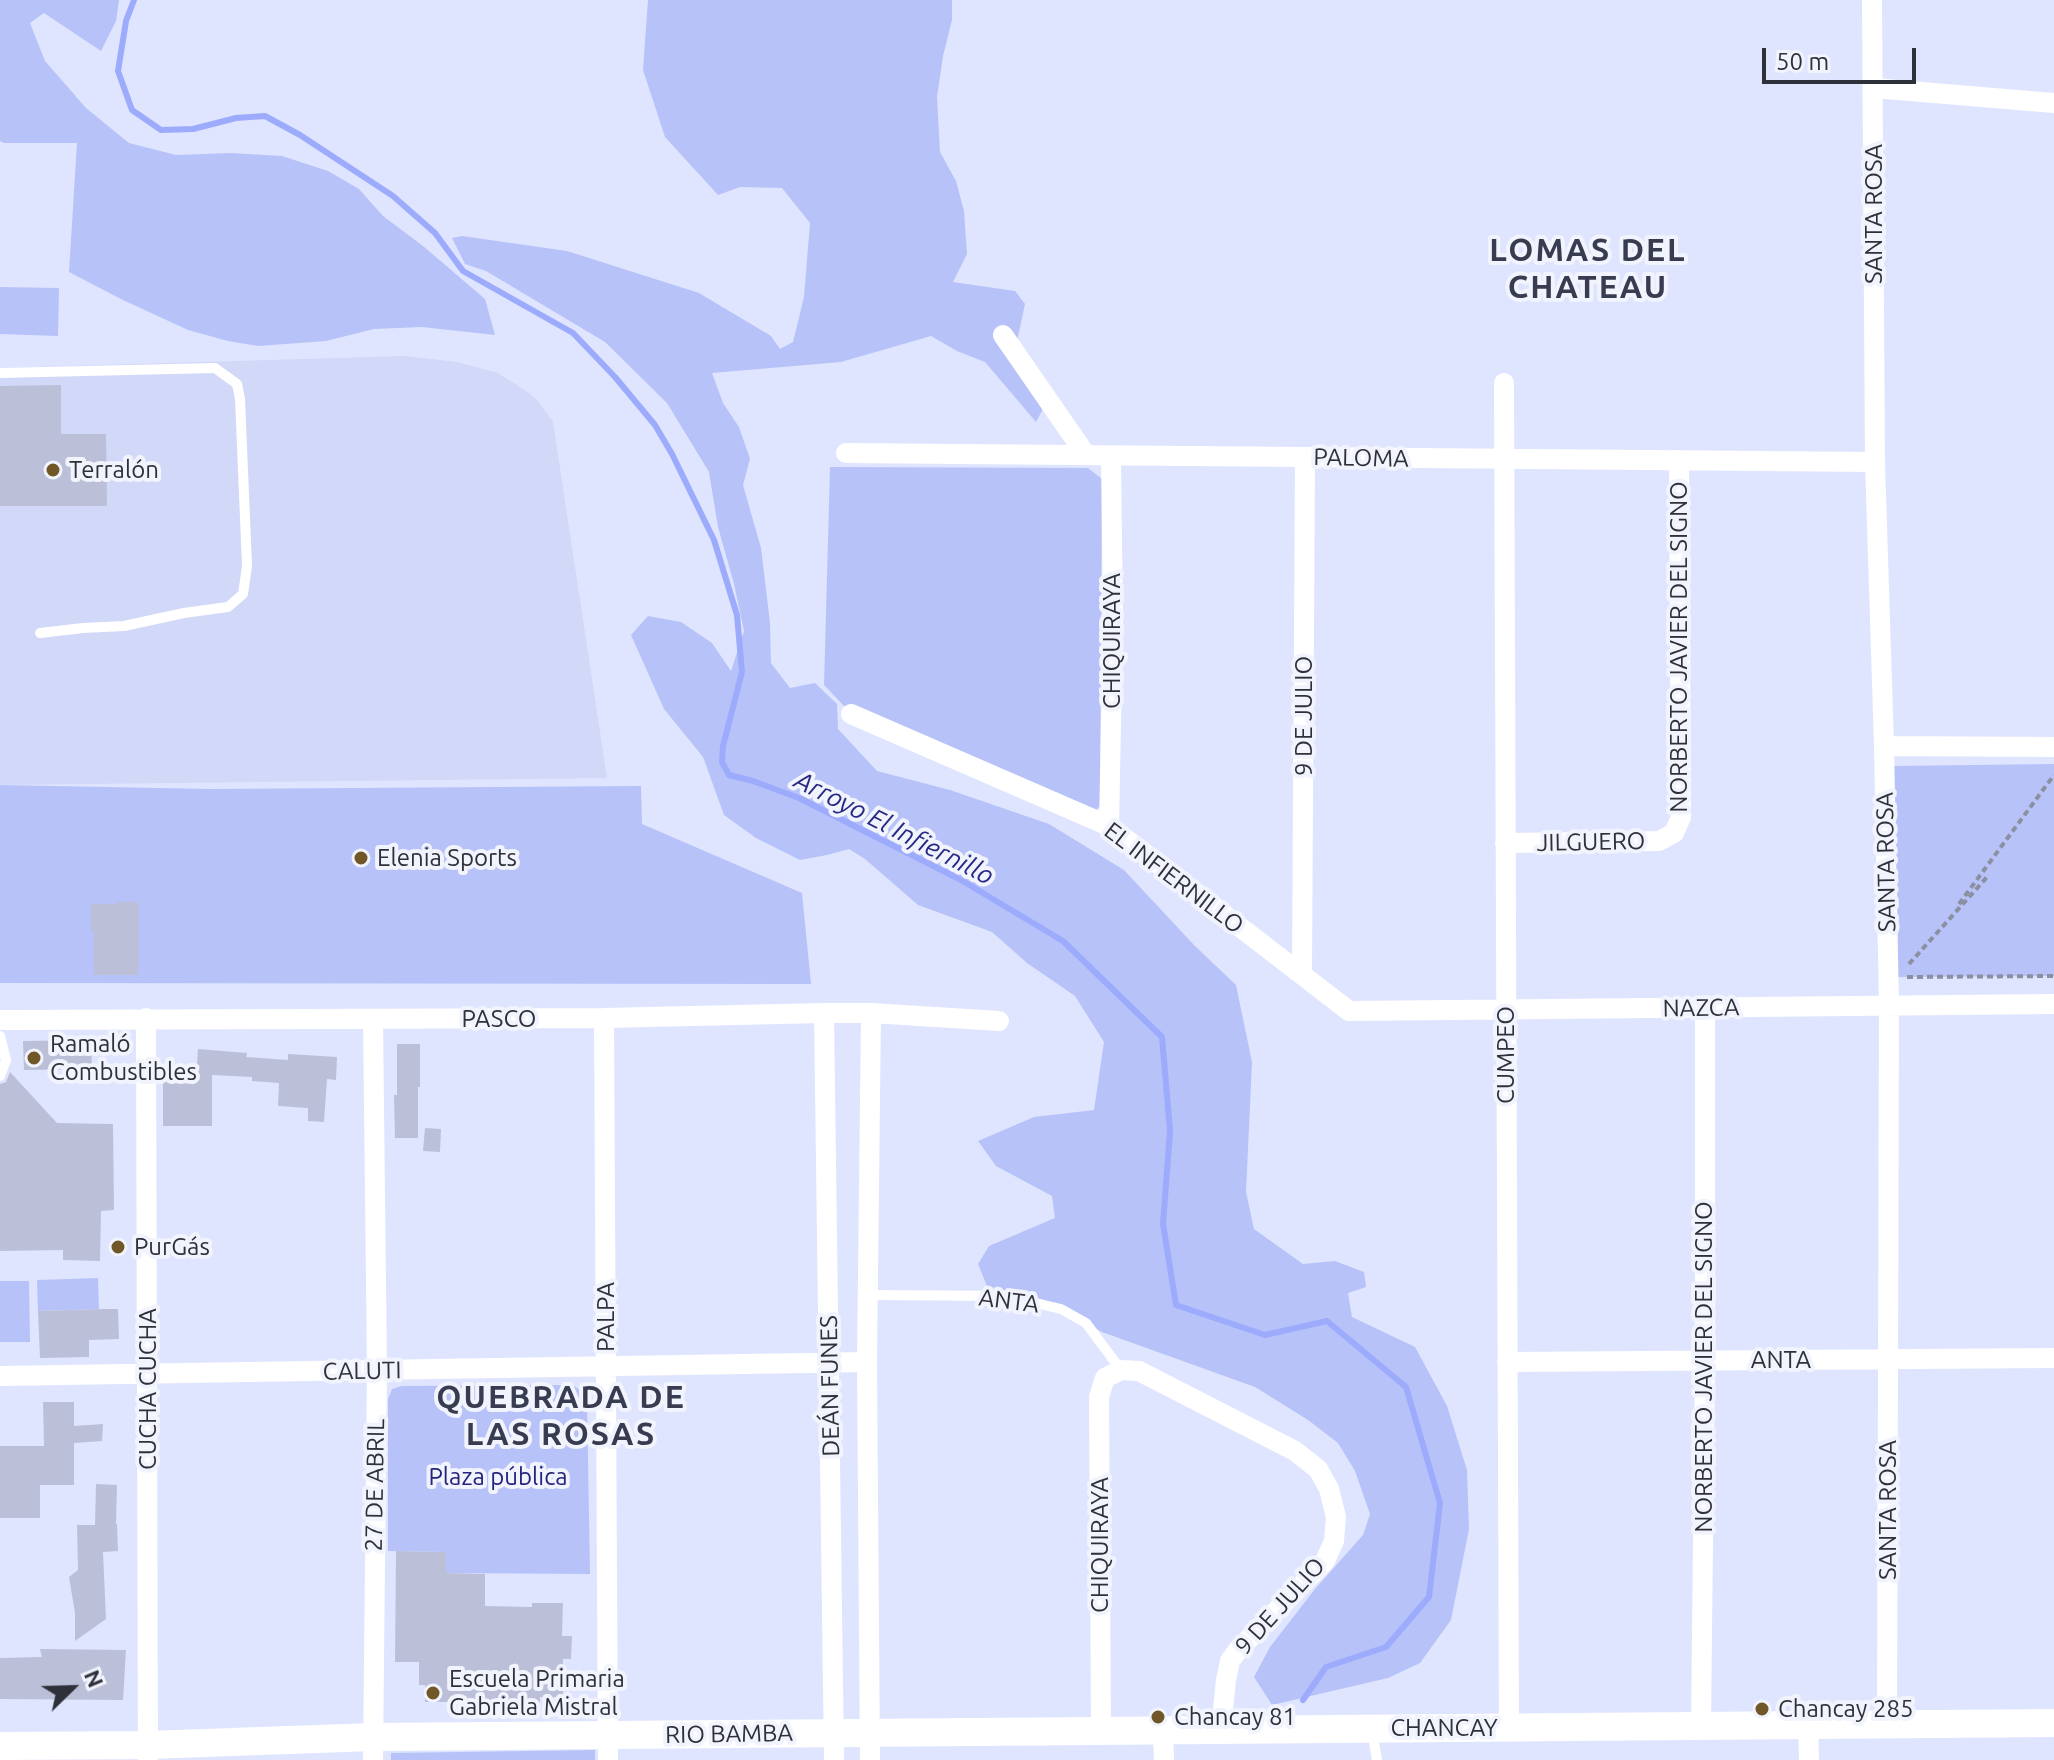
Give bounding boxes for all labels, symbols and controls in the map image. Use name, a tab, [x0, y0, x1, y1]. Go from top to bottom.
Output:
scale bar	[1766, 32, 1920, 82]
text: 50 m	[1776, 48, 1829, 75]
street label: SANTA ROSA	[1860, 144, 1888, 284]
district label: LOMAS DEL CHATEAU	[1489, 231, 1687, 306]
street label: PALOMA	[1313, 443, 1409, 473]
place label: Terralón	[69, 456, 159, 484]
marker: Terralón	[44, 461, 62, 479]
street label: NORBERTO JAVIER DEL SIGNO	[1665, 481, 1693, 813]
street label: CHIQUIRAYA	[1098, 573, 1126, 709]
street label: 9 DE JULIO	[1290, 656, 1318, 776]
water label: Arroyo El Infiernillo	[789, 764, 999, 892]
street label: SANTA ROSA	[1870, 792, 1902, 932]
street label: EL INFIERNILLO	[1099, 816, 1249, 940]
street label: JILGUERO	[1536, 827, 1646, 857]
place label: Elenia Sports	[377, 844, 517, 872]
marker: Elenia Sports	[352, 849, 370, 867]
street label: NAZCA	[1662, 993, 1740, 1023]
street label: PASCO	[462, 1005, 536, 1033]
street label: CUMPEO	[1492, 1006, 1520, 1104]
place label: Ramaló Combustibles	[50, 1030, 197, 1086]
marker: Ramaló Combustibles	[25, 1049, 43, 1067]
street label: NORBERTO JAVIER DEL SIGNO	[1690, 1201, 1718, 1533]
place label: PurGás	[134, 1233, 210, 1261]
marker: PurGás	[109, 1238, 127, 1256]
street label: PALPA	[592, 1282, 620, 1352]
street label: ANTA	[977, 1283, 1041, 1319]
street label: CUCHA CUCHA	[134, 1308, 162, 1470]
street label: DEÁN FUNES	[814, 1315, 846, 1457]
street label: ANTA	[1751, 1346, 1811, 1374]
street label: CALUTI	[322, 1356, 402, 1386]
district label: QUEBRADA DE LAS ROSAS	[436, 1378, 686, 1453]
street label: 27 DE ABRIL	[359, 1418, 391, 1552]
street label: SANTA ROSA	[1874, 1440, 1902, 1580]
park label: Plaza pública	[428, 1463, 568, 1491]
street label: CHIQUIRAYA	[1086, 1477, 1114, 1613]
street label: 9 DE JULIO	[1229, 1552, 1331, 1660]
north arrow	[32, 1648, 112, 1728]
place label: Escuela Primaria Gabriela Mistral	[449, 1665, 625, 1721]
text: N	[80, 1666, 109, 1691]
marker: Escuela Primaria Gabriela Mistral	[424, 1684, 442, 1702]
place label: Chancay 285	[1778, 1695, 1914, 1723]
marker: Chancay 285	[1753, 1700, 1771, 1718]
place label: Chancay 81	[1174, 1703, 1296, 1731]
marker: Chancay 81	[1149, 1708, 1167, 1726]
street label: CHANCAY	[1390, 1714, 1498, 1742]
street label: RIO BAMBA	[665, 1718, 793, 1750]

